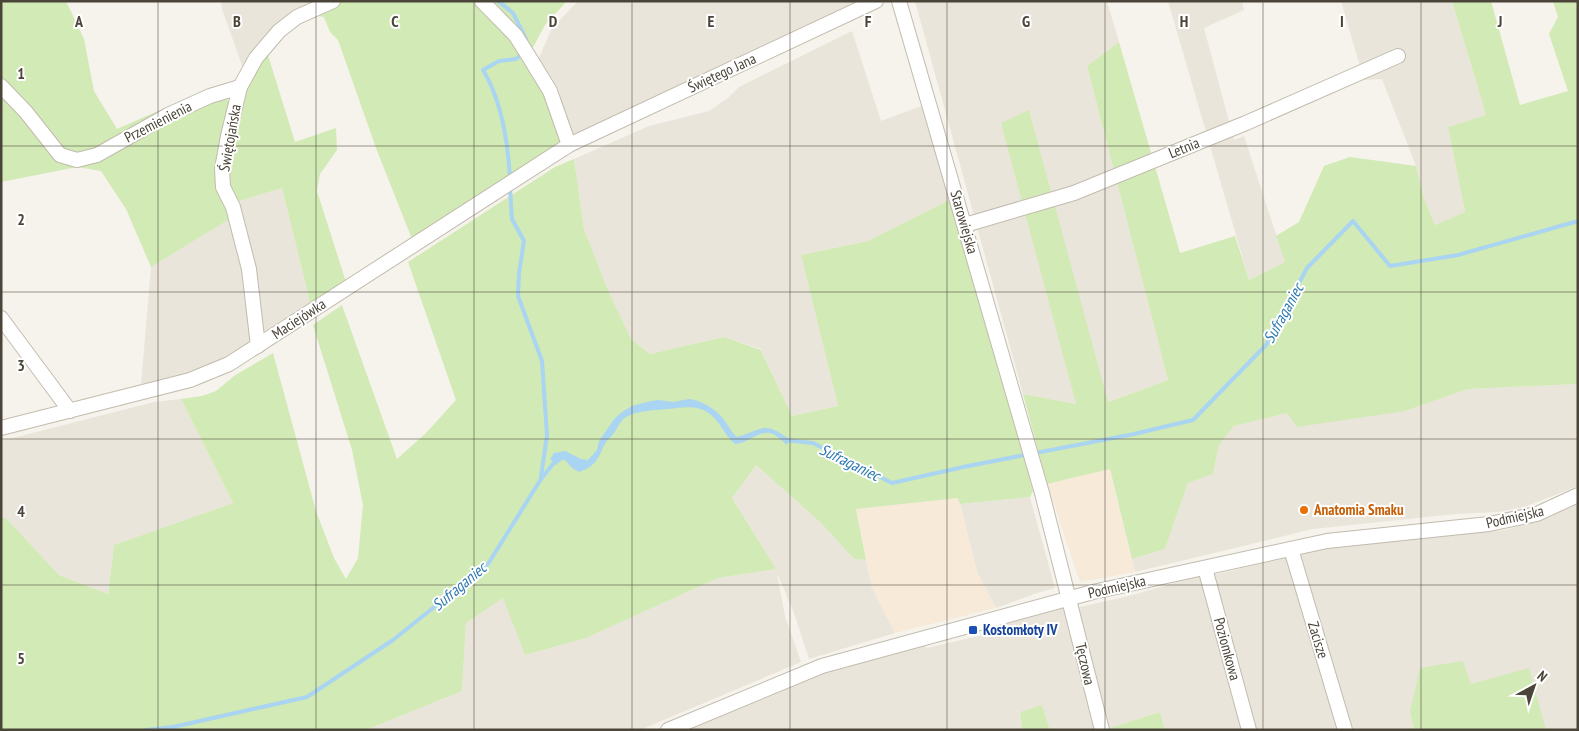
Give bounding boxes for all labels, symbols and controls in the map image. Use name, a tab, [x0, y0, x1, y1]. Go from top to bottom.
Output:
text: A	[74, 11, 84, 31]
text: B	[233, 11, 241, 31]
text: C	[391, 11, 399, 31]
text: D	[549, 11, 558, 31]
text: E	[708, 11, 715, 31]
text: F	[865, 11, 872, 31]
text: G	[1022, 11, 1030, 31]
text: H	[1180, 11, 1188, 31]
text: I	[1340, 11, 1344, 31]
text: J	[1497, 11, 1502, 31]
street label: Świętego Jana	[685, 48, 759, 97]
text: 1	[17, 63, 25, 83]
street label: Przemienienia	[121, 97, 195, 147]
street label: Świętojańska	[214, 103, 245, 173]
street label: Letnia	[1166, 133, 1202, 162]
street label: Starowiejska	[946, 188, 983, 256]
text: 2	[17, 209, 25, 229]
water label: Sufraganiec	[1259, 278, 1309, 346]
street label: Maciejówka	[268, 294, 329, 343]
text: 3	[17, 355, 25, 375]
water label: Sufraganiec	[817, 439, 886, 486]
place label: Anatomia Smaku	[1313, 500, 1404, 519]
text: 4	[17, 501, 25, 521]
street label: Podmiejska	[1484, 501, 1546, 532]
marker: Anatomia Smaku	[1298, 504, 1310, 516]
water label: Sufraganiec	[428, 556, 492, 614]
street label: Podmiejska	[1086, 571, 1148, 602]
street label: Poziomkowa	[1210, 615, 1245, 682]
street label: Zacisze	[1304, 619, 1333, 661]
place label: Kostomłoty IV	[983, 620, 1058, 639]
marker: Kostomłoty IV	[967, 624, 979, 636]
street label: Tęczowa	[1071, 641, 1100, 687]
text: 5	[17, 648, 25, 668]
north arrow	[1509, 661, 1559, 711]
text: N	[1534, 667, 1551, 685]

